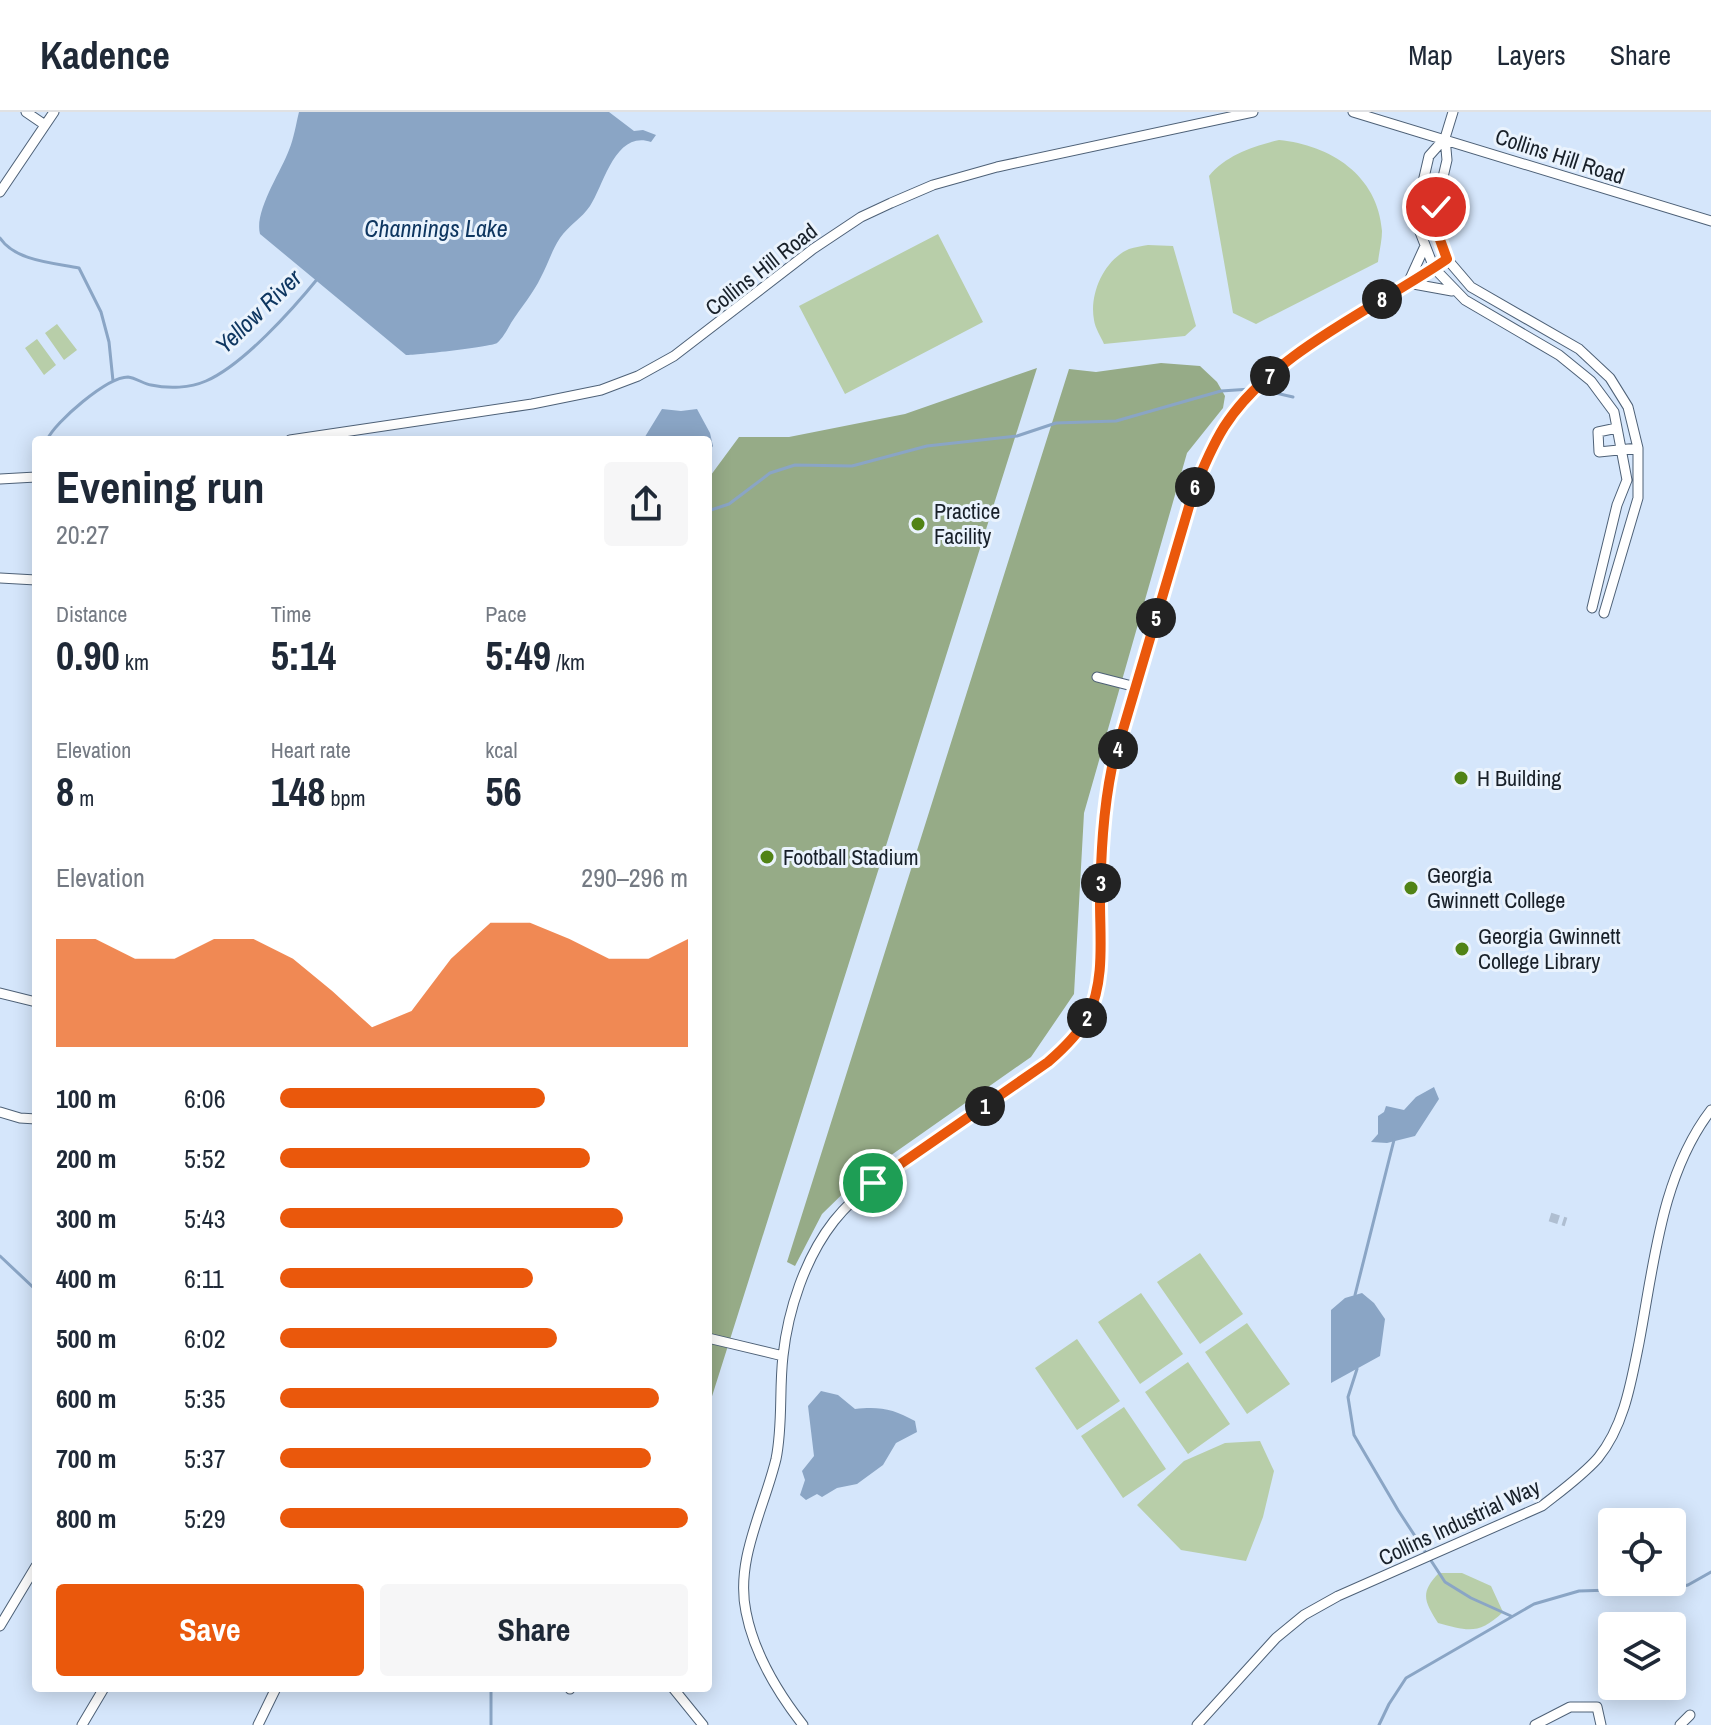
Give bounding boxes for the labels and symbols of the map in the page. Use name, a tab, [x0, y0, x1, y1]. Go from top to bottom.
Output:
street label: Collins Hill Road	[1491, 121, 1629, 191]
pin	[1402, 173, 1470, 241]
water label: Channings Lake	[364, 212, 508, 244]
street label: Collins Hill Road	[699, 216, 823, 322]
water label: Yellow River	[208, 261, 309, 360]
pin: 8	[1362, 279, 1402, 319]
pin: 7	[1250, 356, 1290, 396]
pin: 6	[1175, 467, 1215, 507]
place label: Practice Facility	[934, 496, 1000, 551]
marker: Practice Facility	[909, 515, 927, 533]
pin: 5	[1136, 598, 1176, 638]
pin: 4	[1098, 729, 1138, 769]
place label: H Building	[1477, 763, 1561, 793]
marker: H Building	[1452, 769, 1470, 787]
place label: Football Stadium	[783, 842, 919, 872]
marker: Football Stadium	[758, 848, 776, 866]
place label: Georgia Gwinnett College	[1427, 860, 1565, 915]
pin: 3	[1081, 863, 1121, 903]
marker: Georgia Gwinnett College	[1402, 879, 1420, 897]
place label: Georgia Gwinnett College Library	[1478, 921, 1620, 976]
marker: Georgia Gwinnett College Library	[1453, 940, 1471, 958]
pin: 2	[1067, 998, 1107, 1038]
pin: 1	[965, 1086, 1005, 1126]
pin	[839, 1149, 907, 1217]
street label: Collins Industrial Way	[1373, 1471, 1545, 1573]

